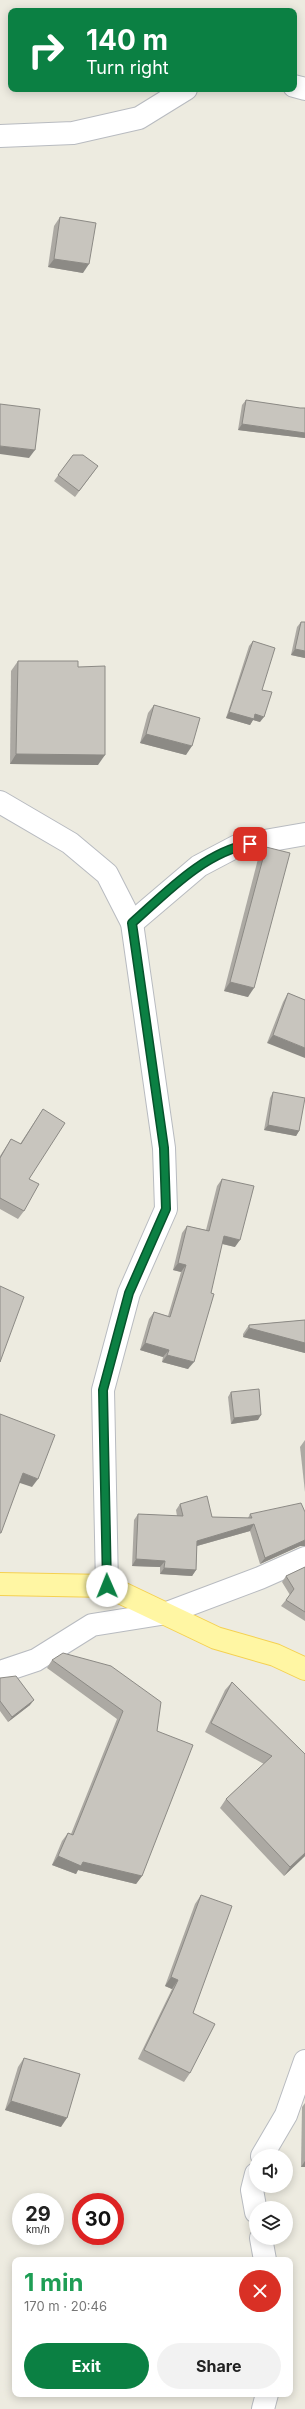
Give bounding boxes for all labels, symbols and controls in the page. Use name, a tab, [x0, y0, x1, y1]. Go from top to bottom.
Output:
text: 140 m	[86, 23, 168, 57]
icon: right	[20, 24, 72, 76]
text: Turn right	[86, 57, 169, 78]
pin	[233, 827, 267, 861]
icon: arrive	[239, 833, 261, 855]
position arrow	[86, 1565, 128, 1607]
map controls	[249, 2149, 293, 2245]
button: sound	[249, 2149, 293, 2193]
speed limit sign: 30	[72, 2193, 124, 2245]
button: layers	[249, 2201, 293, 2245]
text: 29	[25, 2202, 51, 2226]
text: km/h	[26, 2223, 50, 2235]
text: 1 min	[24, 2268, 83, 2297]
button: close	[239, 2270, 281, 2312]
text: 170 m · 20:46	[24, 2298, 107, 2314]
button: Exit	[24, 2343, 149, 2389]
button: Share	[157, 2343, 281, 2389]

